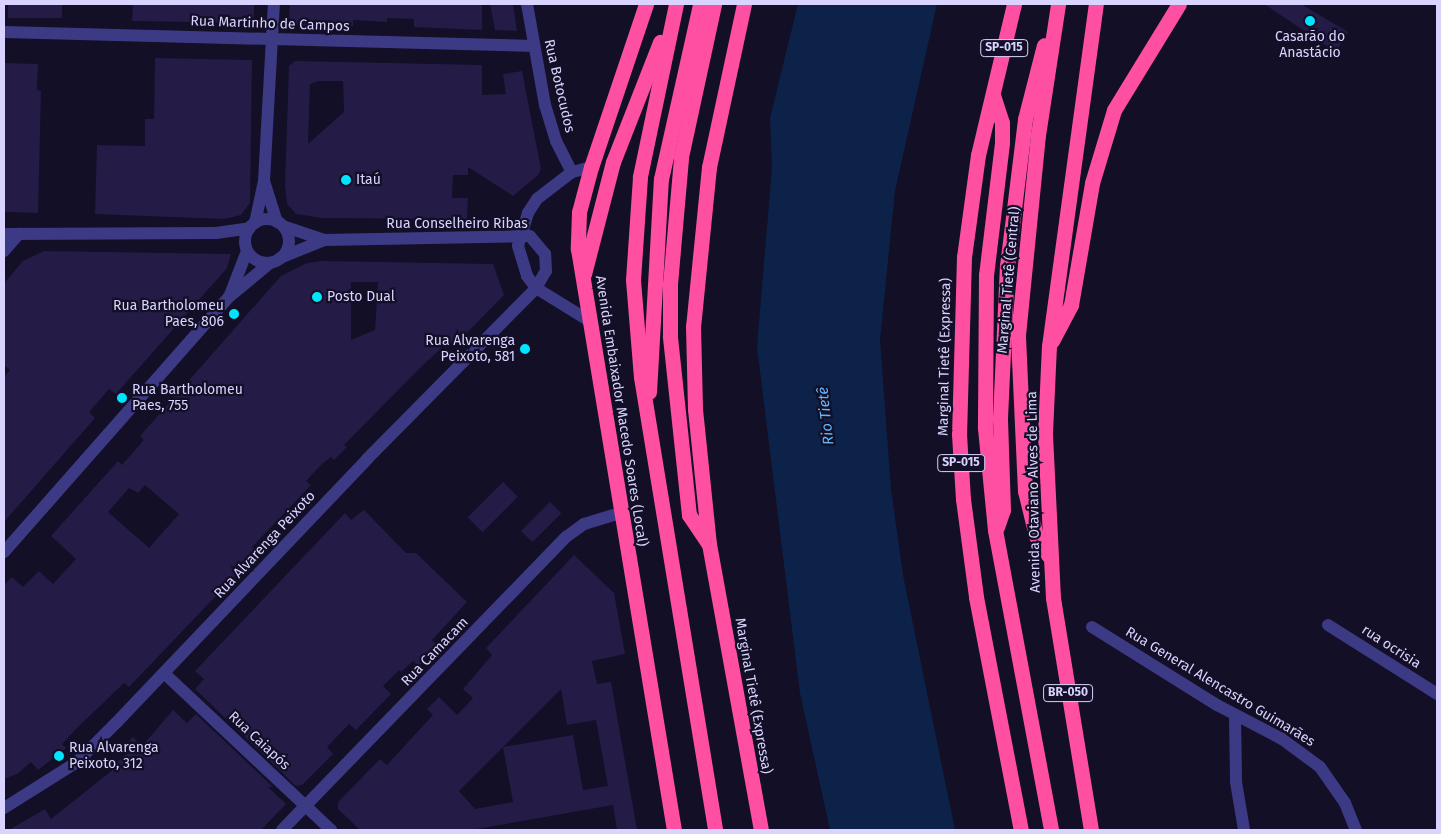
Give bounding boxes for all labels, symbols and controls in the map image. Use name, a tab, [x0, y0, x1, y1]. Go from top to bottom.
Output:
street label: Rua Martinho de Campos	[190, 13, 350, 35]
marker: Casarão do Anastácio	[1304, 15, 1316, 27]
place label: Casarão do Anastácio	[1275, 29, 1345, 62]
street label: Rua Botocudos	[540, 38, 578, 134]
road number: SP-015	[979, 38, 1029, 58]
place label: Itaú	[356, 172, 381, 188]
marker: Itaú	[340, 174, 352, 186]
street label: Marginal Tietê (Central)	[994, 206, 1024, 354]
street label: Rua Conselheiro Ribas	[386, 216, 528, 232]
street label: Avenida Embaixador Macedo Soares (Local)	[591, 274, 651, 548]
street label: Marginal Tietê (Expressa)	[935, 278, 955, 436]
place label: Posto Dual	[327, 289, 395, 305]
marker: Posto Dual	[311, 291, 323, 303]
place label: Rua Bartholomeu Paes, 806	[113, 298, 224, 331]
marker: Rua Bartholomeu Paes, 806	[228, 308, 240, 320]
place label: Rua Alvarenga Peixoto, 581	[425, 333, 515, 366]
marker: Rua Alvarenga Peixoto, 581	[519, 343, 531, 355]
place label: Rua Bartholomeu Paes, 755	[132, 382, 243, 414]
water label: Rio Tietê	[814, 386, 838, 446]
street label: Avenida Otaviano Alves de Lima	[1024, 391, 1044, 593]
marker: Rua Bartholomeu Paes, 755	[116, 392, 128, 404]
road number: SP-015	[936, 453, 986, 472]
street label: Rua Alvarenga Peixoto	[211, 488, 319, 602]
street label: Rua Camacam	[398, 614, 472, 690]
street label: Marginal Tietê (Expressa)	[731, 617, 775, 775]
street label: rua ocrisia	[1358, 622, 1424, 672]
street label: Rua General Alencastro Guimarães	[1122, 624, 1318, 750]
road number: BR-050	[1043, 684, 1093, 702]
street label: Rua Caiapós	[225, 708, 293, 774]
place label: Rua Alvarenga Peixoto, 312	[69, 740, 159, 772]
marker: Rua Alvarenga Peixoto, 312	[53, 750, 65, 762]

